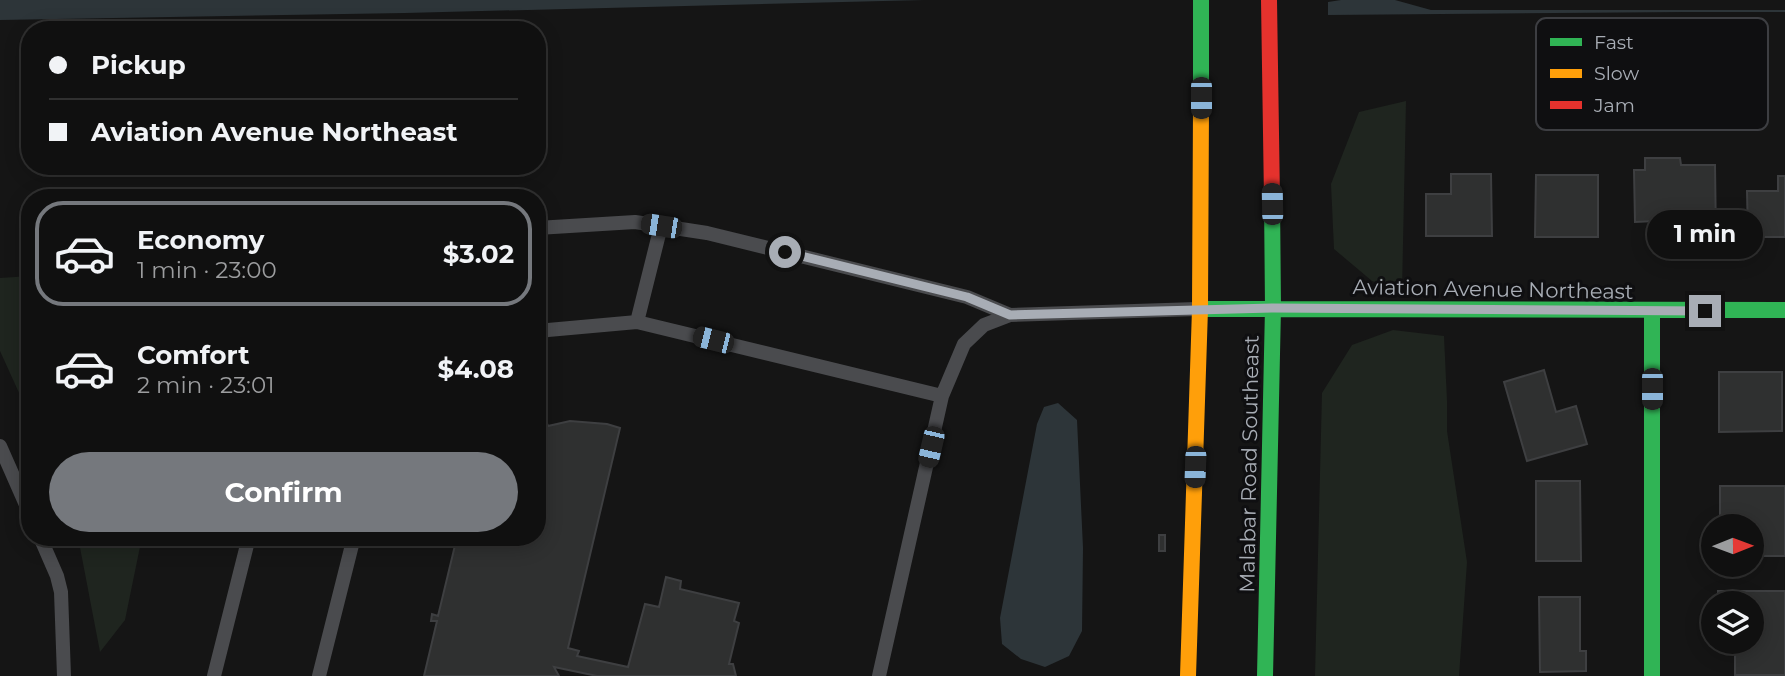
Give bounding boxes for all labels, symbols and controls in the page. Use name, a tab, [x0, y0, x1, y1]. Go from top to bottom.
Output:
legend	[1536, 18, 1768, 130]
text: Fast	[1594, 31, 1634, 54]
text: Pickup	[91, 49, 186, 81]
text: Slow	[1594, 62, 1639, 85]
car	[1191, 77, 1212, 119]
text: Jam	[1593, 94, 1635, 117]
text: Aviation Avenue Northeast	[91, 116, 458, 148]
car	[1262, 183, 1283, 225]
callout: 1 min	[1647, 210, 1763, 258]
car	[639, 212, 684, 240]
text: 1 min	[1674, 220, 1736, 248]
icon: car	[53, 222, 116, 285]
text: Economy	[137, 224, 264, 256]
route start	[769, 236, 801, 268]
text: $3.02	[443, 238, 514, 270]
text: 1 min · 23:00	[137, 256, 277, 284]
street label: Aviation Avenue Northeast	[1352, 274, 1634, 304]
route end	[1689, 295, 1721, 327]
car	[691, 325, 736, 355]
street label: Malabar Road Southeast	[1234, 335, 1264, 593]
icon: car	[53, 337, 116, 400]
text: Comfort	[137, 339, 249, 371]
text: $4.08	[437, 353, 514, 385]
car	[1642, 368, 1663, 410]
text: 2 min · 23:01	[137, 371, 275, 399]
car	[917, 424, 946, 470]
car	[1184, 446, 1207, 488]
button: Confirm	[49, 452, 518, 532]
north arrow	[1701, 514, 1764, 578]
map controls	[1701, 514, 1764, 654]
button: layers	[1701, 591, 1764, 654]

